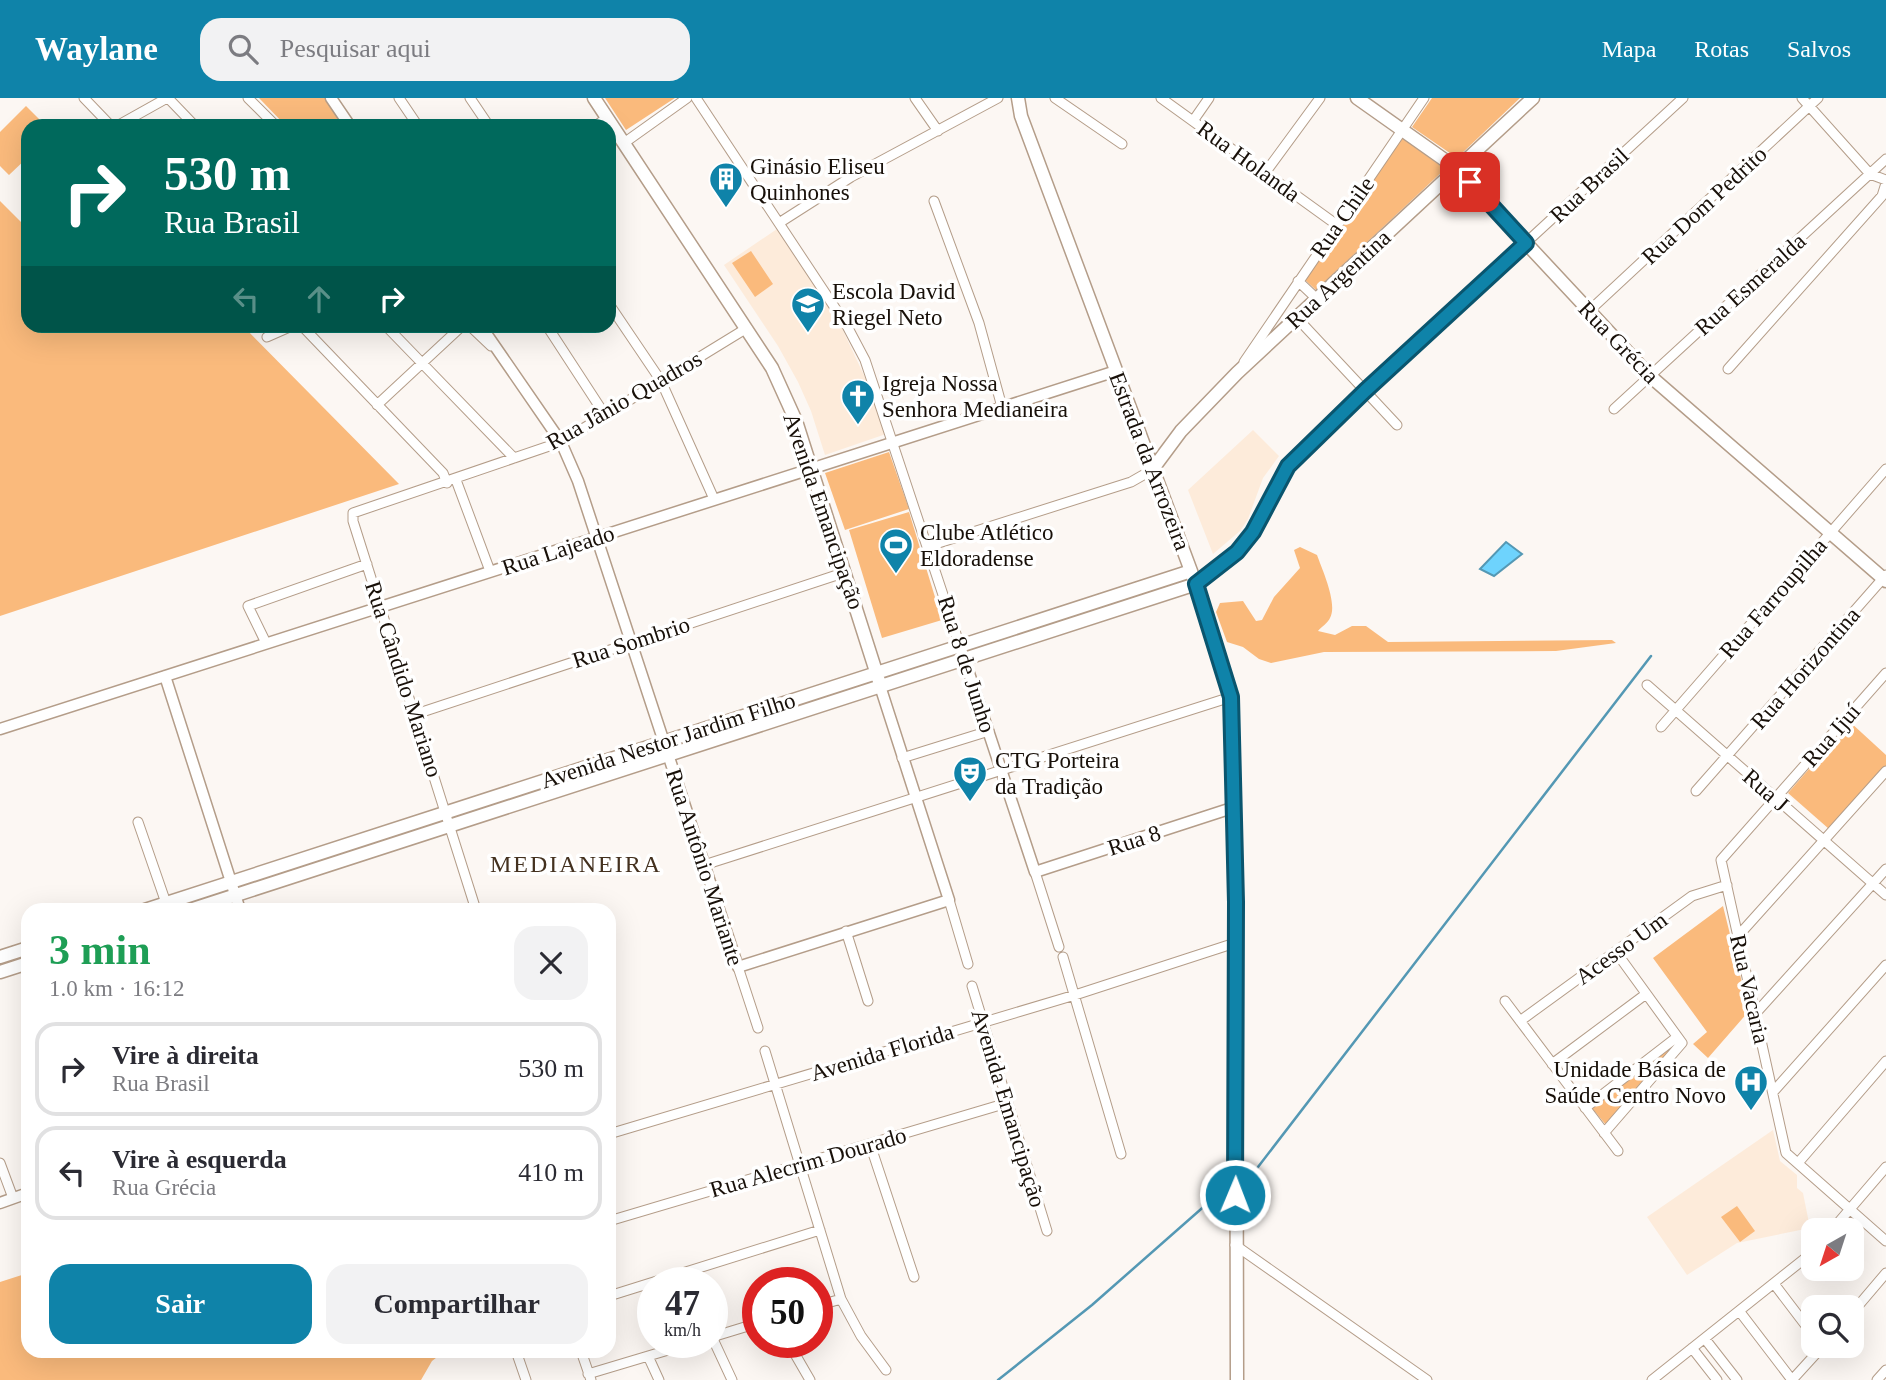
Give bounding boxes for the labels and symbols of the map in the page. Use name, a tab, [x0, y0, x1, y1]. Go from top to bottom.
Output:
street label: Rua Holanda	[1193, 116, 1305, 207]
street label: Rua Dom Pedrito	[1637, 141, 1772, 269]
street label: Rua Brasil	[1545, 143, 1634, 228]
pin	[1440, 152, 1500, 212]
place label: Ginásio Eliseu Quinhones	[750, 154, 885, 205]
building icon: Ginásio Eliseu Quinhones	[707, 160, 745, 209]
street label: Rua Chile	[1306, 172, 1379, 262]
street label: Rua Argentina	[1281, 225, 1396, 334]
street label: Rua Esmeralda	[1690, 228, 1811, 340]
place label: Escola David Riegel Neto	[832, 279, 956, 330]
school or university icon: Escola David Riegel Neto	[789, 285, 827, 334]
street label: Rua Grécia	[1573, 296, 1664, 388]
street label: Rua Jânio Quadros	[542, 346, 706, 455]
street label: Estrada da Arrozeira	[1104, 368, 1195, 554]
place label: Igreja Nossa Senhora Medianeira	[882, 371, 1068, 422]
church icon: Igreja Nossa Senhora Medianeira	[839, 377, 877, 426]
street label: Avenida Emancipação	[778, 410, 869, 613]
place label: Clube Atlético Eldoradense	[920, 520, 1054, 571]
street label: Rua Lajeado	[499, 521, 618, 580]
sports icon: Clube Atlético Eldoradense	[877, 526, 915, 575]
street label: Rua Farroupilha	[1715, 533, 1832, 663]
street label: Rua Cândido Mariano	[360, 578, 447, 780]
street label: Rua 8 de Junho	[933, 593, 1000, 736]
street label: Rua Horizontina	[1746, 603, 1865, 734]
street label: Rua Sombrio	[569, 612, 693, 673]
street label: Avenida Nestor Jardim Filho	[538, 687, 798, 793]
street label: Rua Ijuí	[1797, 698, 1866, 772]
place label: CTG Porteira da Tradição	[995, 748, 1120, 799]
theatre icon: CTG Porteira da Tradição	[951, 754, 989, 803]
street label: Rua J	[1738, 764, 1793, 817]
street label: Rua Antônio Mariante	[661, 765, 748, 969]
street label: Rua 8	[1104, 820, 1164, 861]
district label: MEDIANEIRA	[490, 851, 662, 877]
street label: Acesso Um	[1571, 907, 1672, 990]
street label: Rua Vacaria	[1725, 932, 1774, 1046]
street label: Avenida Emancipação	[966, 1006, 1051, 1210]
street label: Avenida Florida	[808, 1019, 957, 1086]
place label: Unidade Básica de Saúde Centro Novo	[1545, 1057, 1726, 1108]
hospital icon: Unidade Básica de Saúde Centro Novo	[1732, 1063, 1770, 1112]
street label: Rua Alecrim Dourado	[707, 1122, 909, 1202]
position arrow	[1198, 1158, 1272, 1232]
north arrow	[1801, 1218, 1864, 1281]
speed limit sign: 50	[742, 1267, 833, 1358]

